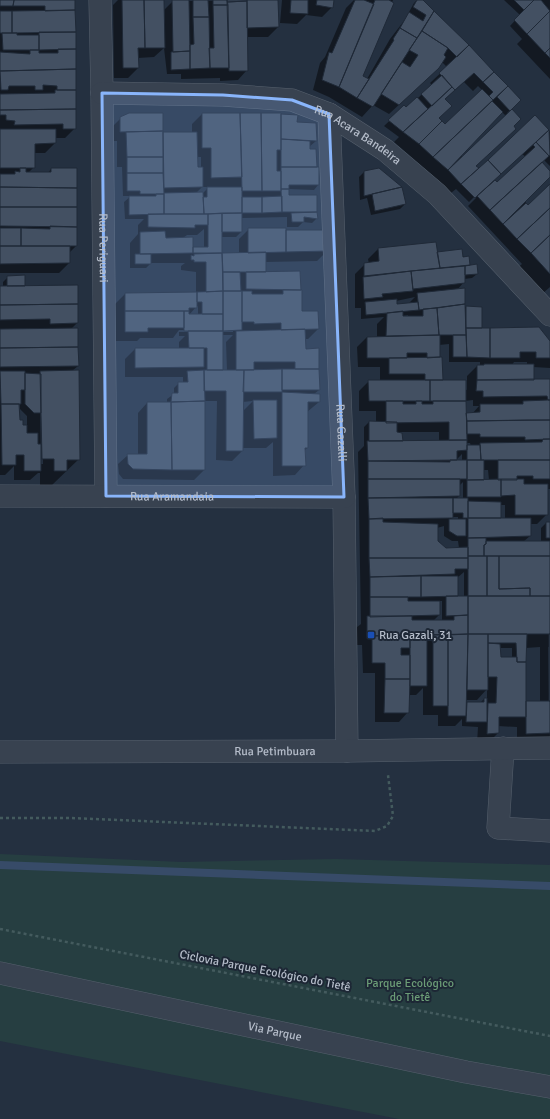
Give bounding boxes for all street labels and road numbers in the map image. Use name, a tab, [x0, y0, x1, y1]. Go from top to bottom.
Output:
street label: Rua Acara Bandeira	[312, 102, 404, 168]
street label: Rua Periguari	[96, 213, 111, 283]
street label: Rua Gazalli	[333, 404, 350, 462]
street label: Rua Aramandaia	[130, 489, 214, 504]
street label: Rua Petimbuara	[234, 744, 316, 759]
street label: Ciclovia Parque Ecológico do Tietê	[178, 947, 352, 995]
street label: Via Parque	[247, 1018, 303, 1044]

